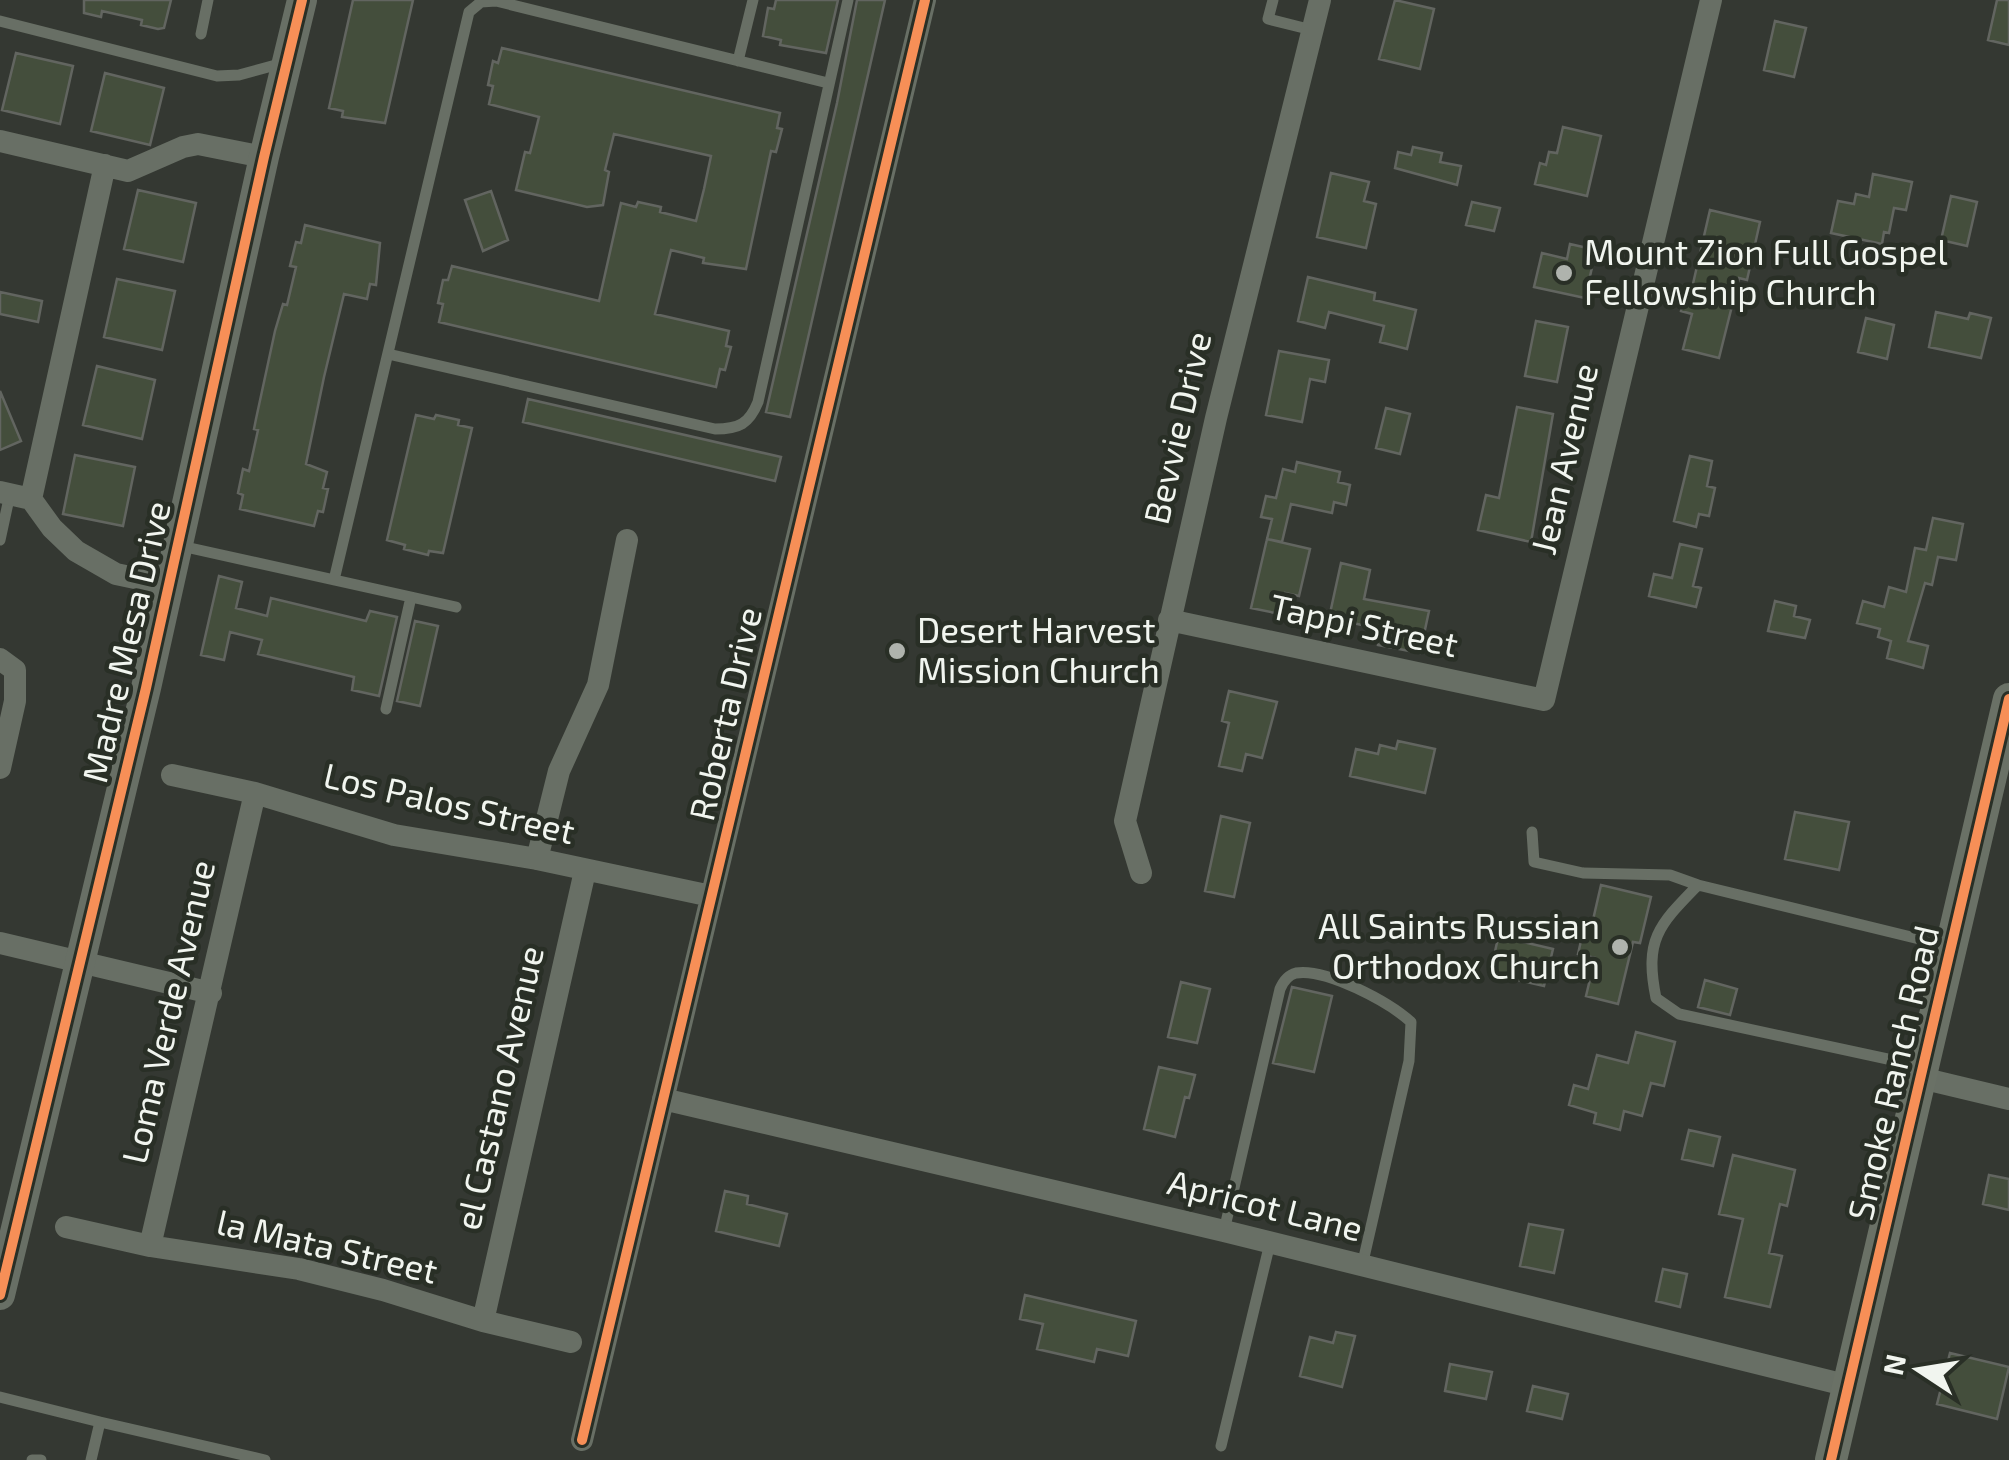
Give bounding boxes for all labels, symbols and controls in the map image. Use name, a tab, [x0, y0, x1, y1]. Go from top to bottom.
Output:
place label: Mount Zion Full Gospel Fellowship Church	[1584, 230, 1948, 312]
marker: Mount Zion Full Gospel Fellowship Church	[1553, 262, 1575, 284]
street label: Bevvie Drive	[1134, 327, 1219, 528]
street label: Jean Avenue	[1521, 359, 1605, 558]
street label: Madre Mesa Drive	[72, 497, 178, 786]
street label: Tappi Street	[1267, 584, 1462, 664]
street label: Roberta Drive	[679, 603, 769, 824]
place label: Desert Harvest Mission Church	[917, 608, 1160, 690]
marker: Desert Harvest Mission Church	[886, 640, 908, 662]
street label: Los Palos Street	[320, 753, 579, 851]
street label: Loma Verde Avenue	[112, 856, 222, 1167]
place label: All Saints Russian Orthodox Church	[1318, 904, 1600, 986]
street label: Smoke Ranch Road	[1838, 921, 1946, 1224]
marker: All Saints Russian Orthodox Church	[1609, 936, 1631, 958]
street label: el Castano Avenue	[445, 941, 551, 1234]
street label: Apricot Lane	[1164, 1160, 1367, 1249]
street label: la Mata Street	[213, 1199, 442, 1291]
north arrow	[1869, 1320, 1969, 1420]
text: N	[1875, 1351, 1912, 1378]

